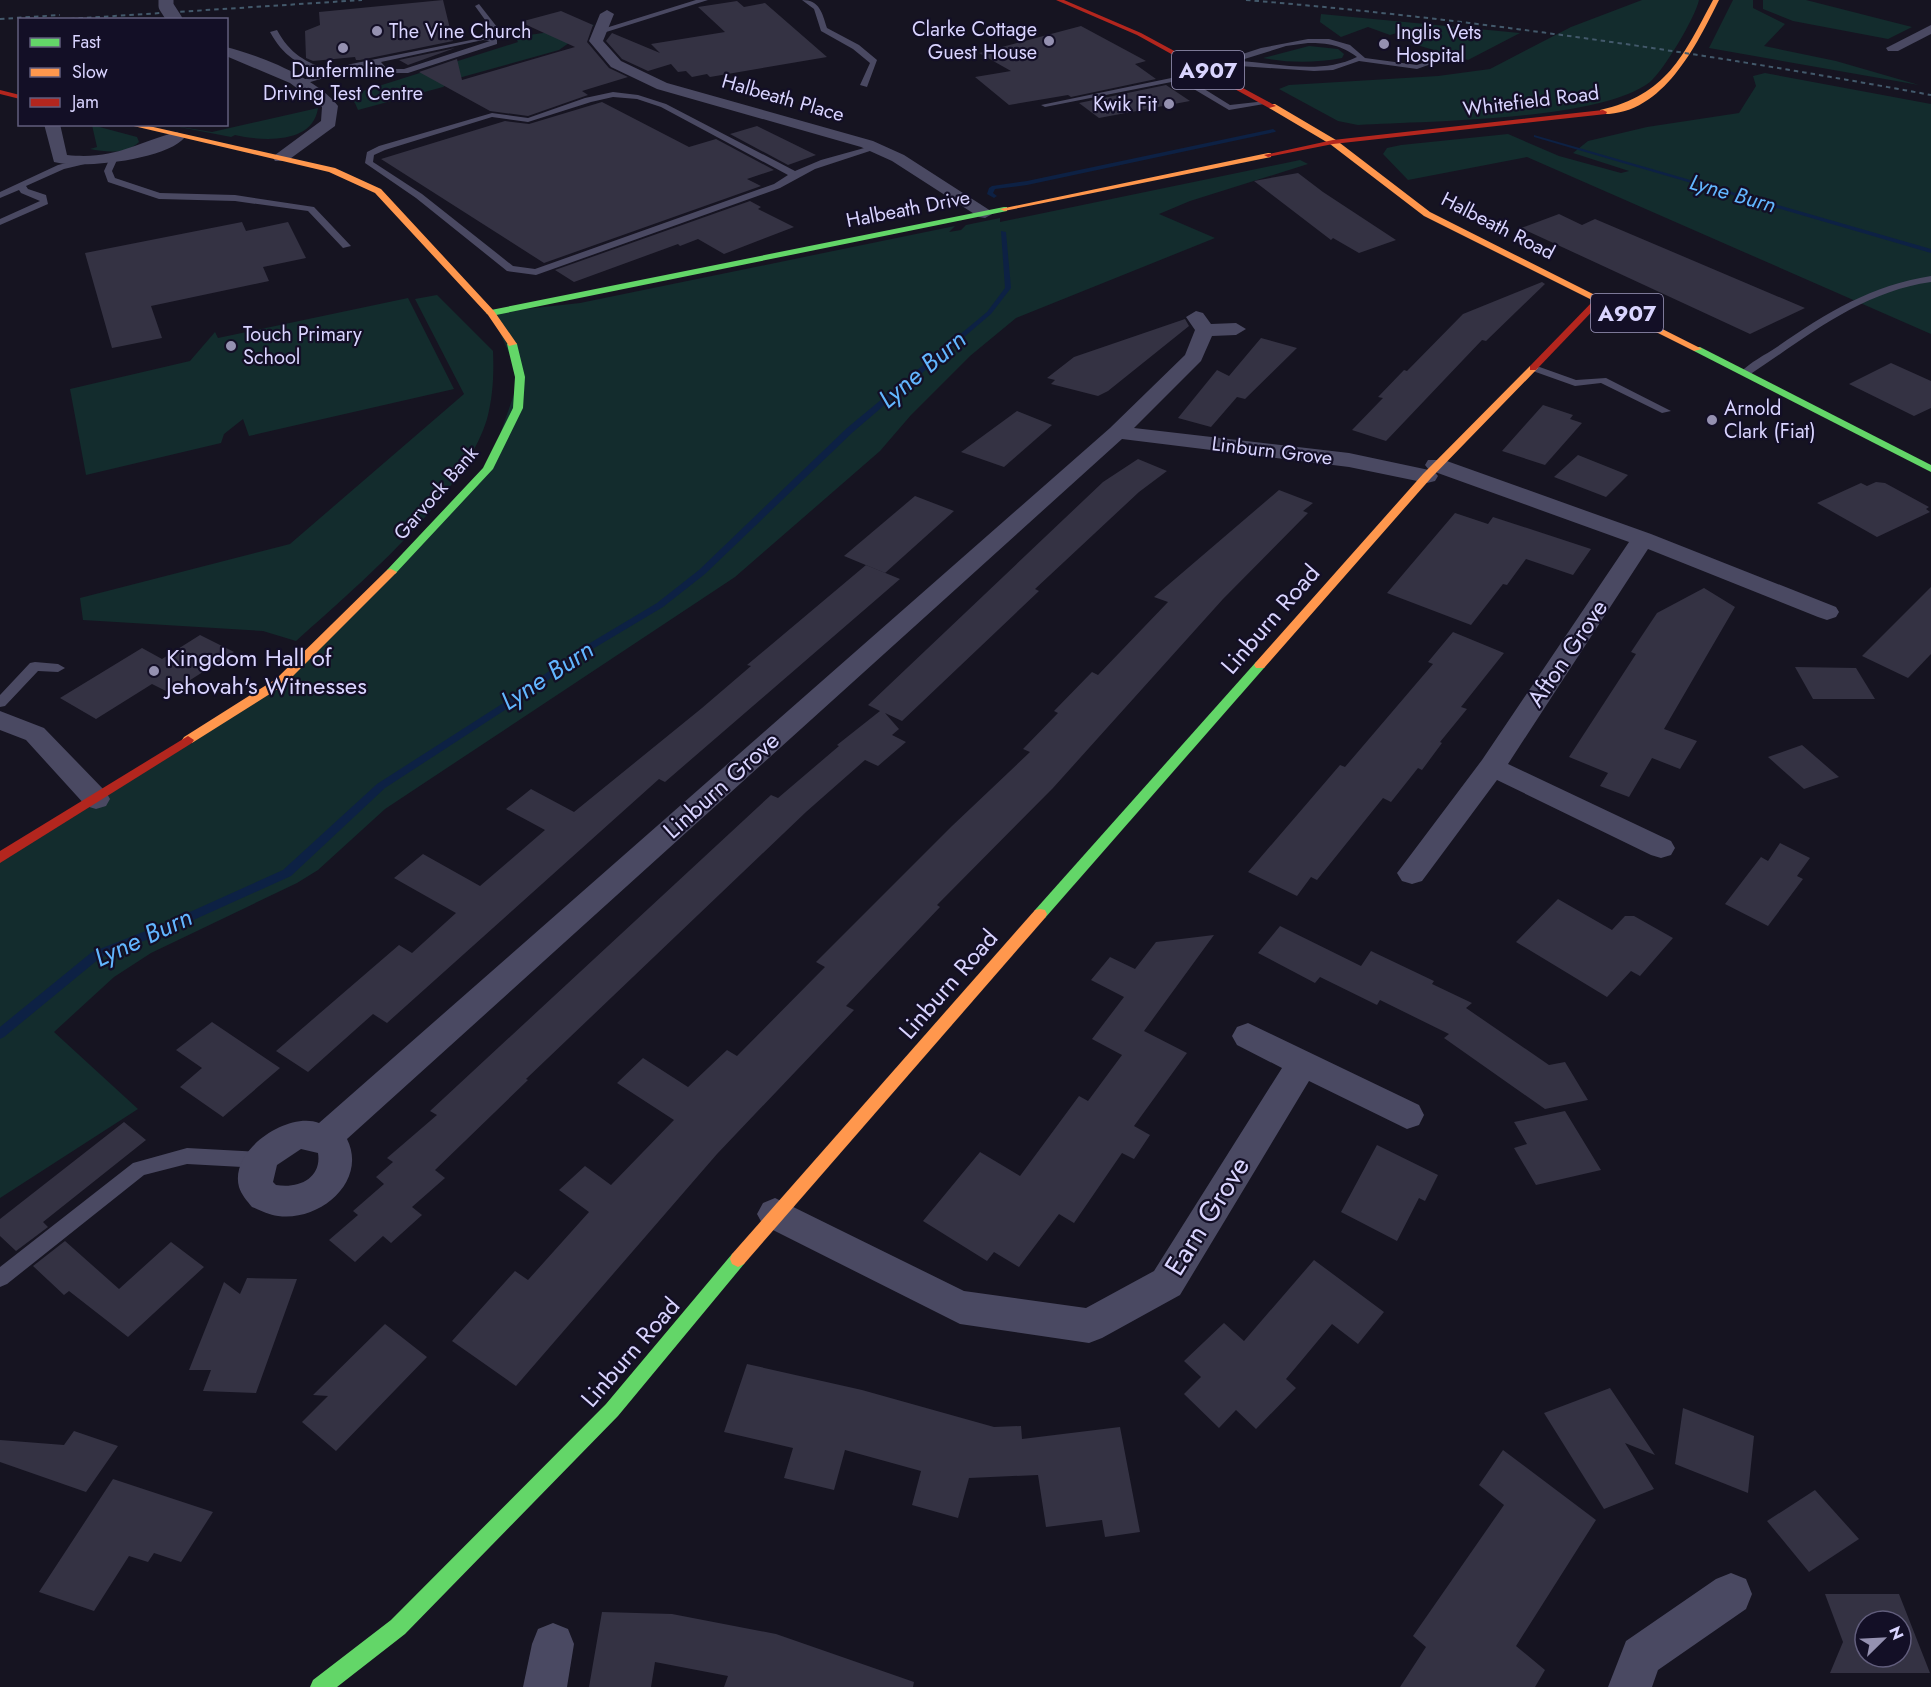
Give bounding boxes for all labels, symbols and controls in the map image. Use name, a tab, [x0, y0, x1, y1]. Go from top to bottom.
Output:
place label: Clarke Cottage Guest House	[912, 15, 1037, 67]
place label: The Vine Church	[389, 17, 532, 46]
legend	[18, 18, 228, 126]
place label: Inglis Vets Hospital	[1396, 18, 1481, 70]
marker: The Vine Church	[370, 24, 384, 38]
text: Fast	[72, 29, 101, 55]
marker: Clarke Cottage Guest House	[1042, 34, 1056, 48]
marker: Inglis Vets Hospital	[1377, 37, 1391, 51]
marker: Dunfermline Driving Test Centre	[336, 41, 350, 55]
road number: A907	[1172, 51, 1244, 89]
place label: Dunfermline Driving Test Centre	[263, 56, 423, 108]
text: Slow	[72, 59, 109, 85]
street label: Halbeath Place	[718, 67, 848, 129]
street label: Whitefield Road	[1461, 78, 1601, 124]
text: Jam	[70, 89, 99, 115]
place label: Kwik Fit	[1093, 90, 1157, 119]
marker: Kwik Fit	[1162, 97, 1176, 111]
water label: Lyne Burn	[1686, 165, 1780, 221]
street label: Halbeath Drive	[844, 183, 972, 235]
street label: Halbeath Road	[1436, 185, 1560, 267]
road number: A907	[1591, 294, 1663, 332]
place label: Touch Primary School	[243, 320, 362, 372]
water label: Lyne Burn	[870, 321, 974, 417]
marker: Touch Primary School	[224, 339, 238, 353]
place label: Arnold Clark (Fiat)	[1724, 394, 1816, 446]
marker: Arnold Clark (Fiat)	[1705, 413, 1719, 427]
street label: Linburn Grove	[1210, 429, 1334, 473]
street label: Garvock Bank	[387, 439, 485, 546]
street label: Linburn Road	[1212, 556, 1328, 682]
street label: Afton Grove	[1518, 592, 1616, 714]
water label: Lyne Burn	[493, 631, 601, 719]
place label: Kingdom Hall of Jehovah's Witnesses	[163, 640, 367, 703]
marker: Kingdom Hall of Jehovah's Witnesses	[147, 664, 161, 678]
street label: Linburn Grove	[655, 723, 787, 847]
water label: Lyne Burn	[88, 898, 198, 976]
street label: Linburn Road	[890, 921, 1006, 1047]
street label: Earn Grove	[1154, 1148, 1260, 1284]
street label: Linburn Road	[572, 1289, 688, 1415]
north arrow	[1853, 1609, 1913, 1669]
text: N	[1883, 1623, 1909, 1644]

